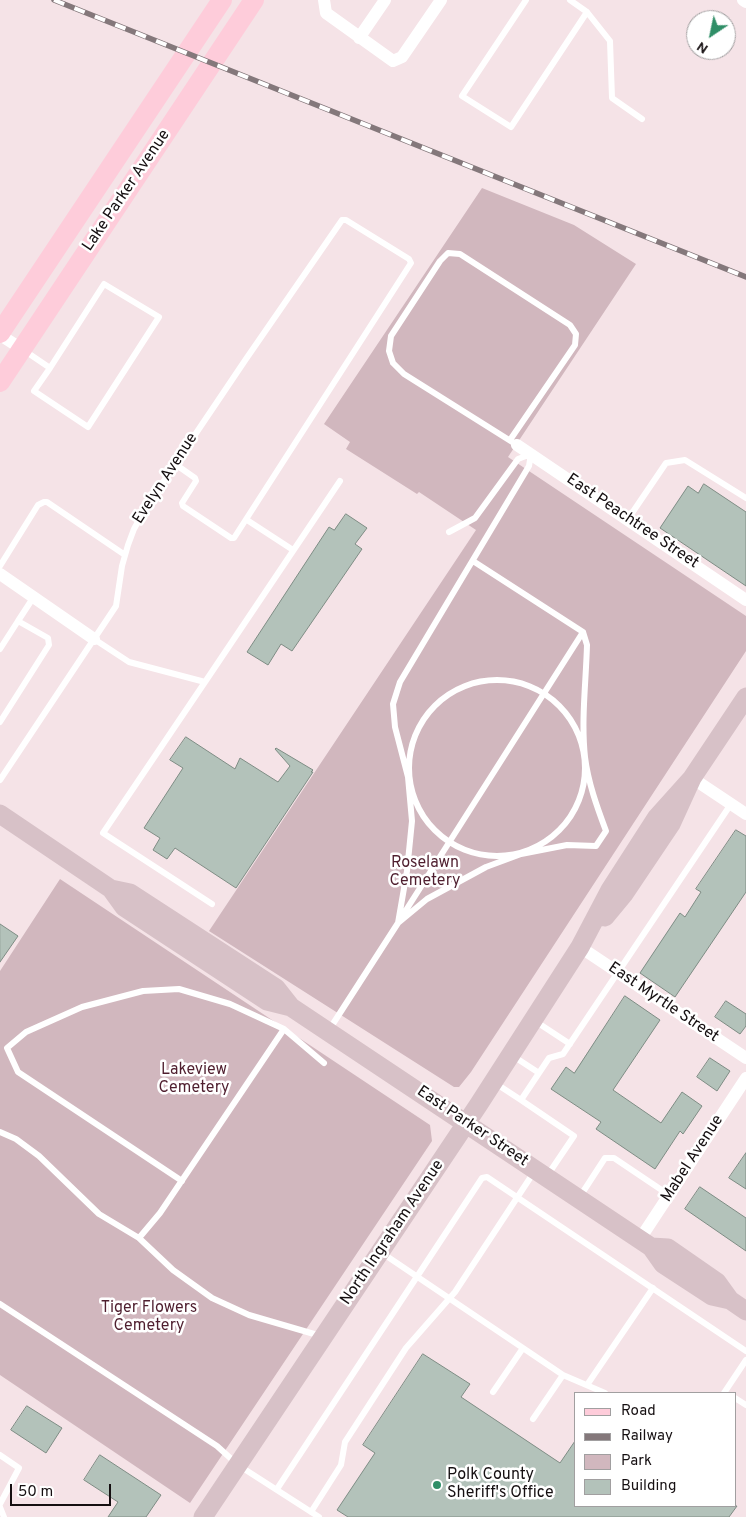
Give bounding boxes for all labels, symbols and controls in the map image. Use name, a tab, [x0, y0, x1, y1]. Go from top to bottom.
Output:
north arrow	[686, 10, 736, 60]
text: N	[694, 37, 712, 57]
street label: Lake Parker Avenue	[79, 127, 175, 255]
street label: Evelyn Avenue	[129, 430, 203, 528]
street label: East Peachtree Street	[562, 471, 702, 573]
park label: Roselawn Cemetery	[390, 854, 460, 892]
street label: East Myrtle Street	[604, 959, 722, 1047]
park label: Lakeview Cemetery	[159, 1061, 229, 1099]
street label: East Parker Street	[413, 1083, 531, 1171]
street label: Mabel Avenue	[658, 1112, 728, 1206]
street label: North Ingraham Avenue	[337, 1157, 449, 1309]
park label: Tiger Flowers Cemetery	[101, 1299, 197, 1337]
legend	[574, 1392, 736, 1507]
text: Road	[621, 1402, 656, 1421]
text: Railway	[621, 1427, 673, 1446]
text: Park	[621, 1452, 652, 1471]
place label: Polk County Sheriff's Office	[447, 1466, 554, 1504]
scale bar	[12, 1474, 114, 1506]
text: Building	[621, 1477, 676, 1496]
marker: Polk County Sheriff's Office	[431, 1479, 443, 1491]
text: 50 m	[18, 1483, 53, 1502]

